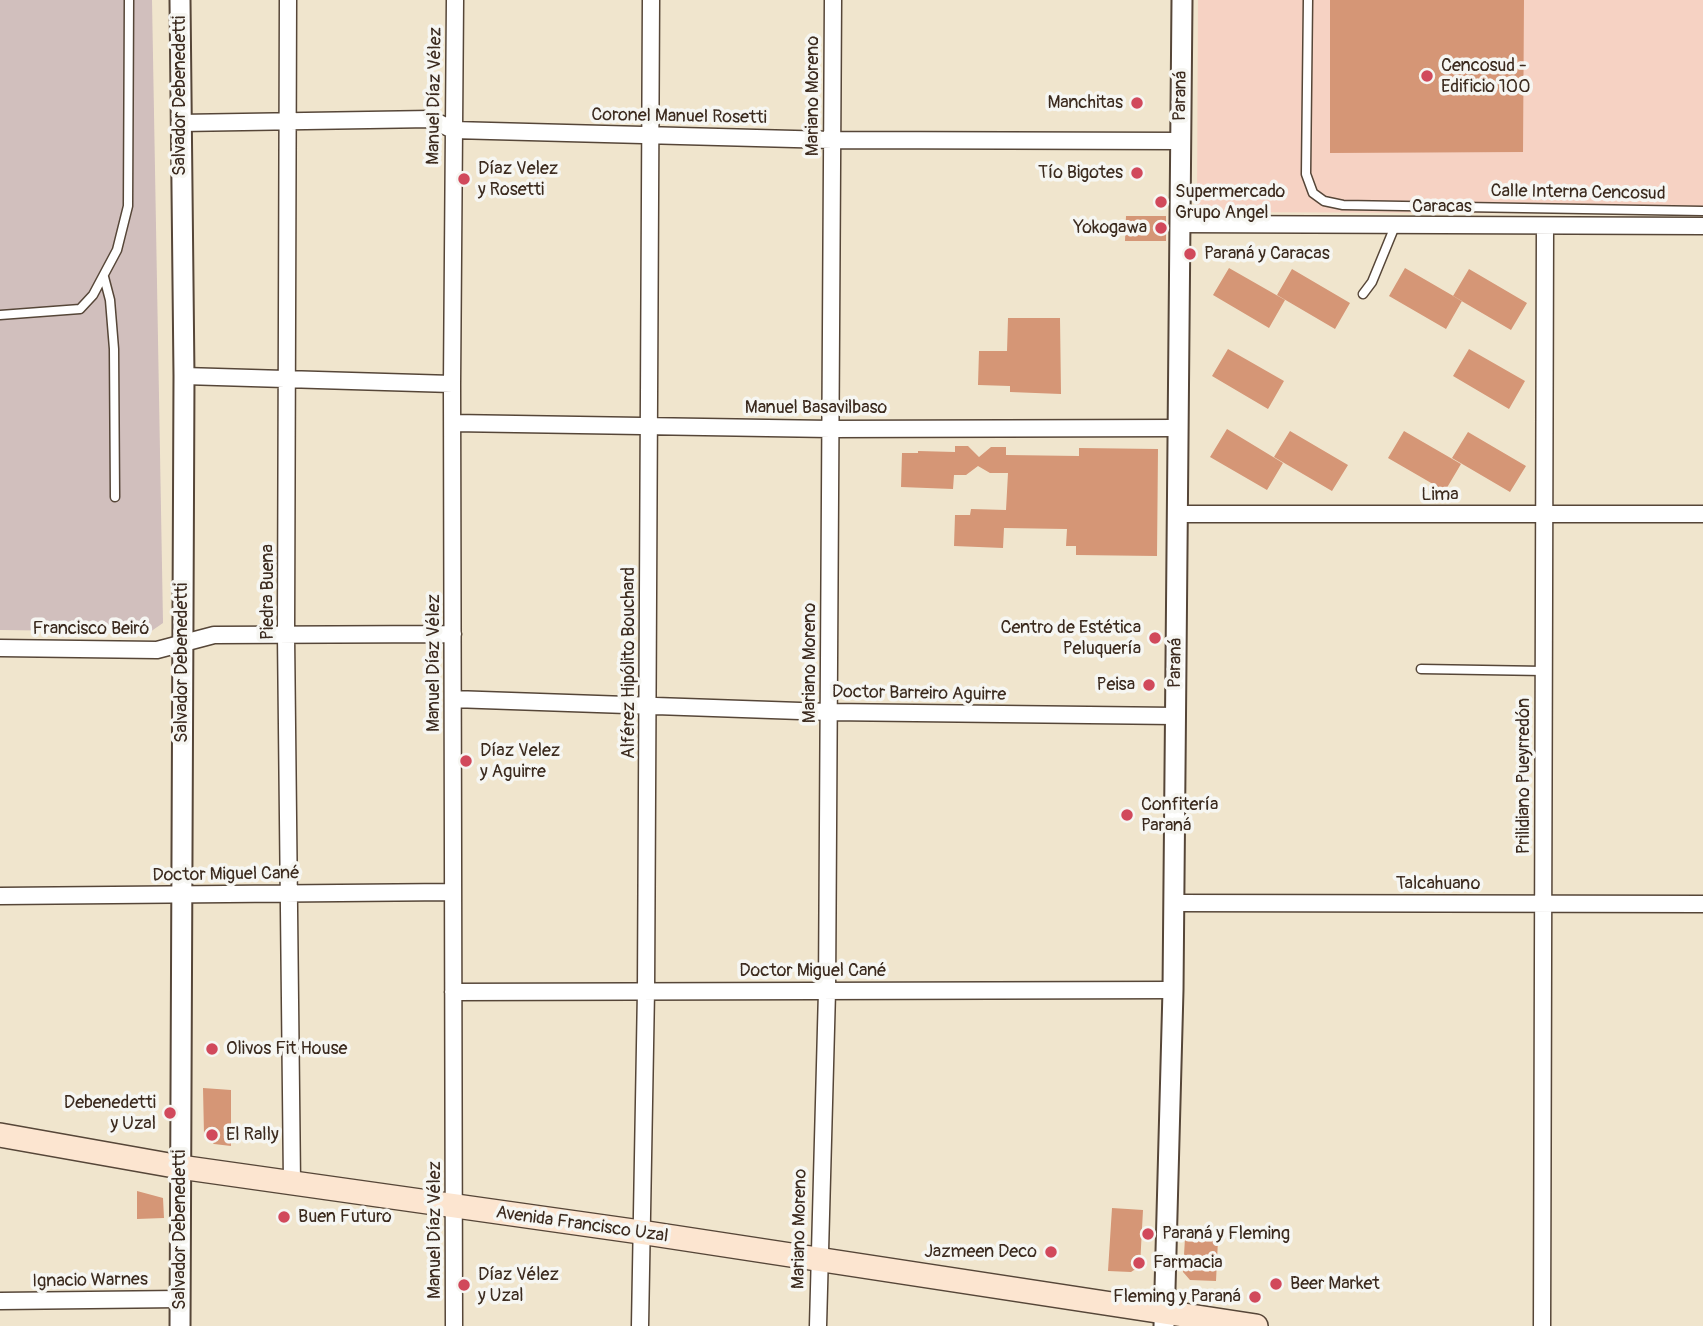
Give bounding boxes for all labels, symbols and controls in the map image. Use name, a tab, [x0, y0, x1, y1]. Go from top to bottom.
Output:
street label: Salvador Debenedetti	[169, 16, 191, 176]
street label: Manuel Díaz Vélez	[423, 27, 447, 165]
street label: Mariano Moreno	[802, 36, 824, 156]
place label: Cencosud - Edificio 100	[1441, 55, 1530, 98]
marker: Cencosud - Edificio 100	[1419, 68, 1435, 84]
street label: Paraná	[1170, 71, 1192, 121]
place label: Manchitas	[1047, 92, 1123, 114]
marker: Manchitas	[1129, 95, 1145, 111]
street label: Coronel Manuel Rosetti	[591, 105, 767, 129]
place label: Díaz Velez y Rosetti	[478, 158, 558, 200]
place label: Tío Bigotes	[1038, 162, 1123, 184]
marker: Tío Bigotes	[1129, 165, 1145, 181]
marker: Díaz Velez y Rosetti	[456, 171, 472, 187]
place label: Supermercado Grupo Angel	[1175, 181, 1285, 224]
street label: Calle Interna Cencosud	[1490, 181, 1666, 205]
marker: Supermercado Grupo Angel	[1153, 194, 1169, 210]
street label: Caracas	[1412, 196, 1472, 218]
place label: Yokogawa	[1073, 217, 1147, 239]
marker: Yokogawa	[1153, 220, 1169, 236]
place label: Paraná y Caracas	[1204, 243, 1330, 265]
marker: Paraná y Caracas	[1182, 246, 1198, 262]
street label: Manuel Basavilbaso	[745, 397, 887, 419]
street label: Lima	[1421, 484, 1459, 506]
street label: Piedra Buena	[257, 544, 279, 640]
street label: Alférez Hipólito Bouchard	[618, 567, 640, 759]
street label: Salvador Debenedetti	[171, 583, 193, 743]
street label: Manuel Díaz Vélez	[423, 594, 445, 732]
street label: Mariano Moreno	[799, 603, 821, 723]
place label: Centro de Estética Peluquería	[1000, 617, 1141, 660]
street label: Francisco Beiró	[33, 618, 149, 640]
marker: Centro de Estética Peluquería	[1147, 630, 1163, 646]
street label: Paraná	[1165, 638, 1187, 688]
place label: Peisa	[1097, 674, 1135, 696]
marker: Peisa	[1141, 677, 1157, 693]
street label: Doctor Barreiro Aguirre	[832, 682, 1006, 706]
street label: Prilidiano Pueyrredón	[1513, 698, 1535, 854]
place label: Díaz Velez y Aguirre	[480, 740, 560, 782]
marker: Díaz Velez y Aguirre	[458, 753, 474, 769]
place label: Confitería Paraná	[1141, 794, 1218, 836]
marker: Confitería Paraná	[1119, 807, 1135, 823]
street label: Doctor Miguel Cané	[152, 863, 300, 887]
street label: Talcahuano	[1396, 873, 1480, 895]
street label: Doctor Miguel Cané	[739, 960, 887, 982]
place label: Olivos Fit House	[226, 1038, 347, 1060]
marker: Olivos Fit House	[204, 1041, 220, 1057]
place label: Debenedetti y Uzal	[64, 1092, 156, 1134]
marker: Debenedetti y Uzal	[162, 1105, 178, 1121]
place label: El Rally	[226, 1124, 279, 1146]
marker: El Rally	[204, 1127, 220, 1143]
street label: Salvador Debenedetti	[169, 1150, 191, 1310]
street label: Manuel Díaz Vélez	[424, 1161, 446, 1299]
street label: Mariano Moreno	[788, 1169, 812, 1289]
street label: Avenida Francisco Uzal	[494, 1202, 670, 1248]
place label: Buen Futuro	[298, 1206, 392, 1228]
marker: Buen Futuro	[276, 1209, 292, 1225]
place label: Paraná y Fleming	[1162, 1223, 1290, 1245]
marker: Paraná y Fleming	[1140, 1226, 1156, 1242]
place label: Jazmeen Deco	[924, 1241, 1037, 1263]
marker: Jazmeen Deco	[1043, 1244, 1059, 1260]
place label: Farmacia	[1153, 1252, 1223, 1274]
marker: Farmacia	[1131, 1255, 1147, 1271]
place label: Díaz Vélez y Uzal	[478, 1264, 559, 1306]
street label: Ignacio Warnes	[32, 1269, 148, 1293]
place label: Beer Market	[1290, 1273, 1380, 1295]
marker: Beer Market	[1268, 1276, 1284, 1292]
marker: Díaz Vélez y Uzal	[456, 1277, 472, 1293]
place label: Fleming y Paraná	[1113, 1286, 1241, 1308]
marker: Fleming y Paraná	[1247, 1289, 1263, 1305]

